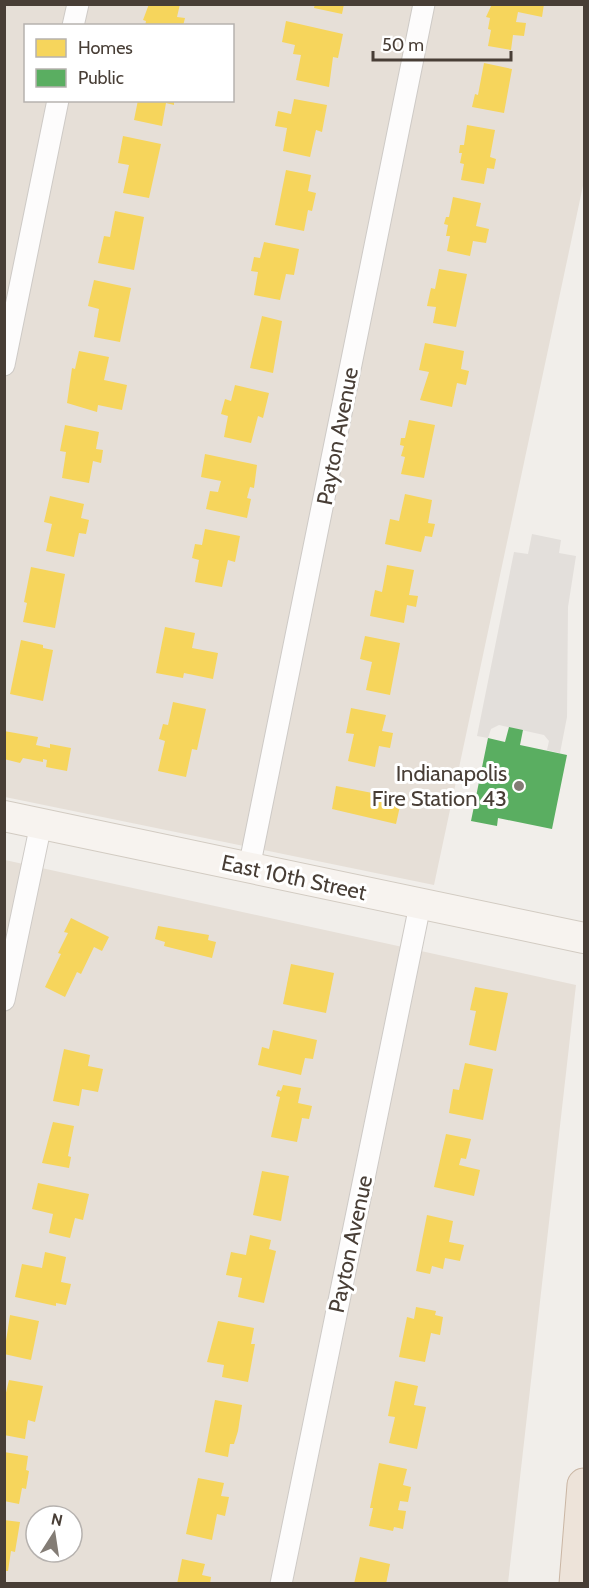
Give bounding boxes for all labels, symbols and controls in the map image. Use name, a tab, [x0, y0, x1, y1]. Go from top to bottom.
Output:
legend	[24, 24, 234, 102]
scale bar	[373, 24, 511, 62]
text: 50 m	[382, 34, 424, 56]
text: Homes	[78, 37, 133, 59]
text: Public	[78, 67, 124, 89]
street label: Payton Avenue	[311, 365, 364, 507]
place label: Indianapolis Fire Station 43	[372, 760, 507, 812]
marker: Indianapolis Fire Station 43	[512, 779, 526, 793]
street label: East 10th Street	[219, 849, 369, 906]
street label: Payton Avenue	[323, 1173, 378, 1315]
north arrow	[24, 1504, 84, 1564]
text: N	[50, 1509, 65, 1530]

